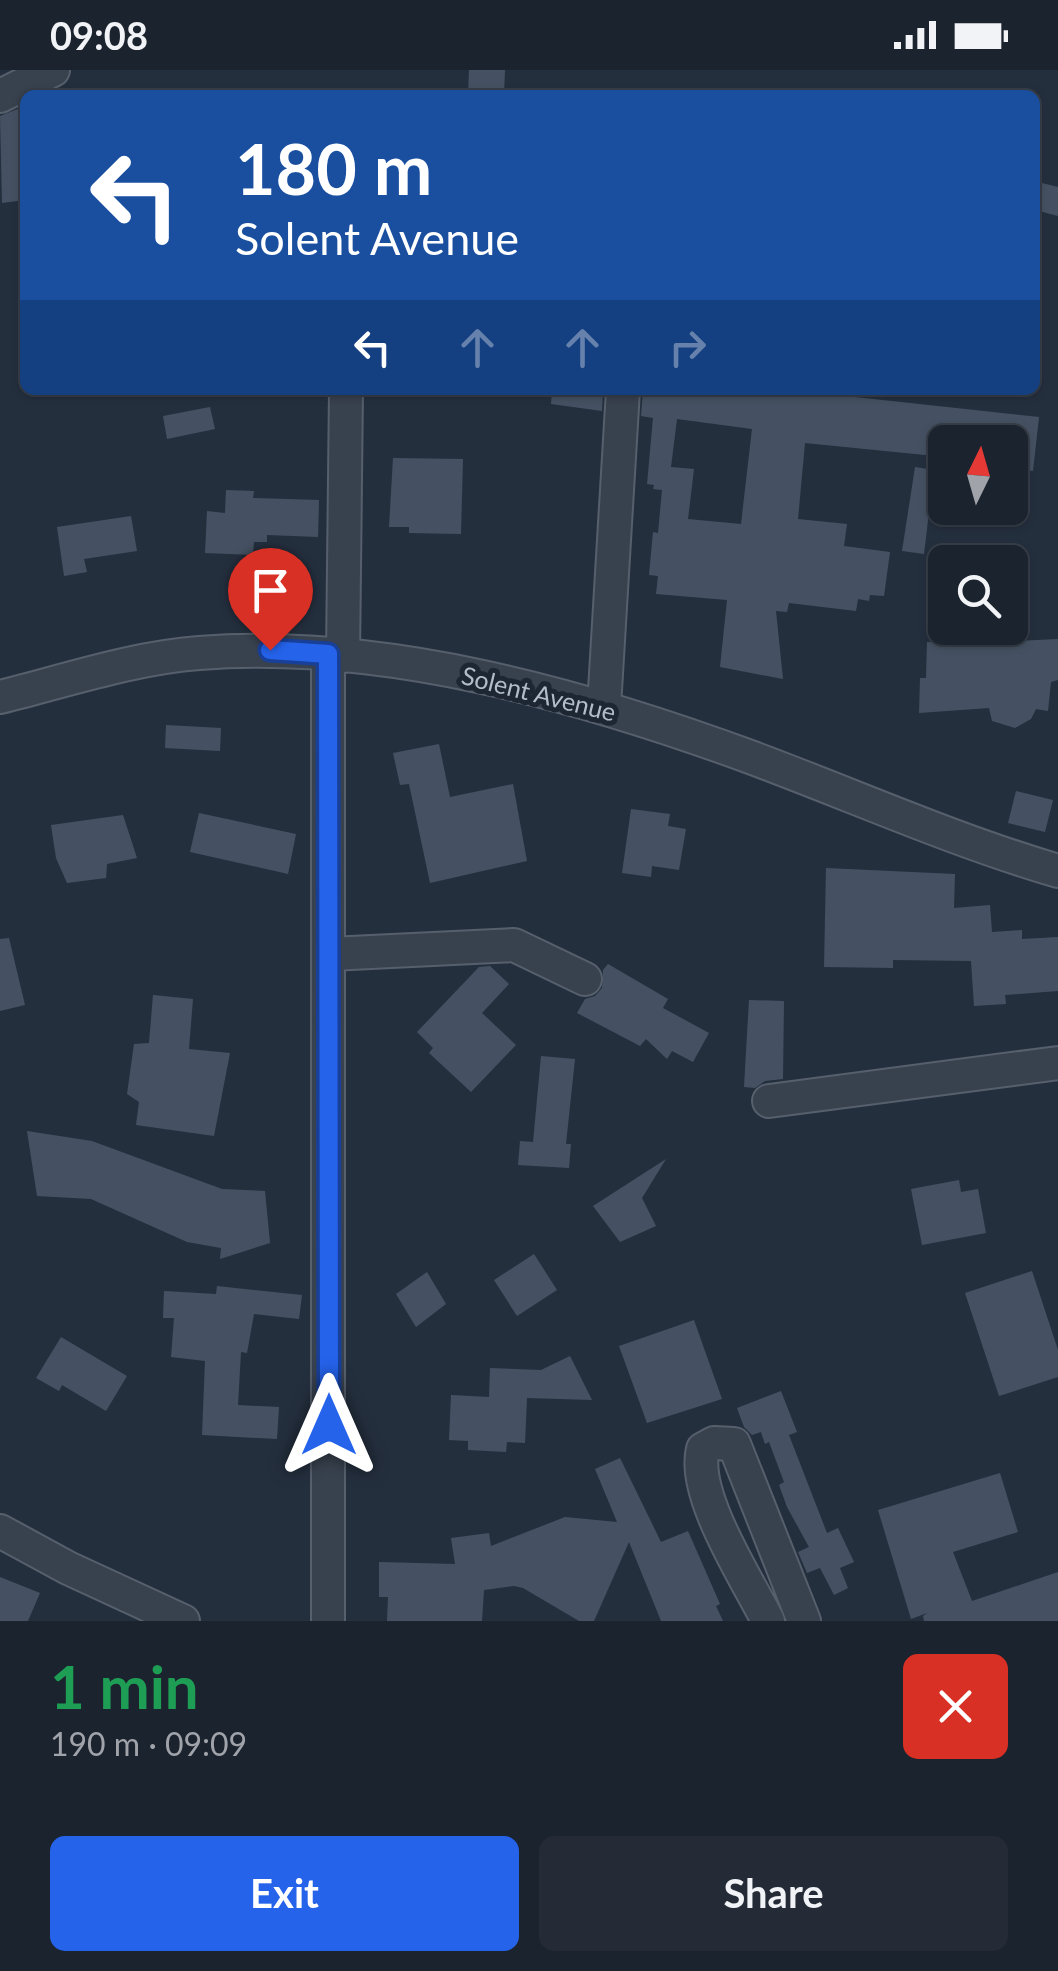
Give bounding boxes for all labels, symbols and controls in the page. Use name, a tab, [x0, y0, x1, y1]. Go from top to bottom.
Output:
text: 09:08	[50, 12, 148, 58]
text: 180 m	[235, 126, 432, 210]
icon: left	[70, 130, 200, 260]
text: Solent Avenue	[235, 211, 519, 265]
icon: left	[345, 320, 400, 375]
icon: ahead	[450, 320, 505, 375]
icon: ahead	[555, 320, 610, 375]
icon: right	[660, 320, 715, 375]
north arrow	[928, 425, 1028, 525]
map controls	[928, 425, 1028, 645]
button: search	[928, 545, 1028, 645]
pin	[228, 548, 313, 651]
icon: arrive	[243, 563, 298, 618]
street label: Solent Avenue	[459, 659, 619, 727]
position arrow	[277, 1373, 381, 1477]
text: 1 min	[50, 1650, 199, 1722]
button: close	[903, 1654, 1008, 1759]
text: 190 m · 09:09	[50, 1724, 247, 1763]
button: Exit	[50, 1836, 519, 1951]
button: Share	[539, 1836, 1008, 1951]

